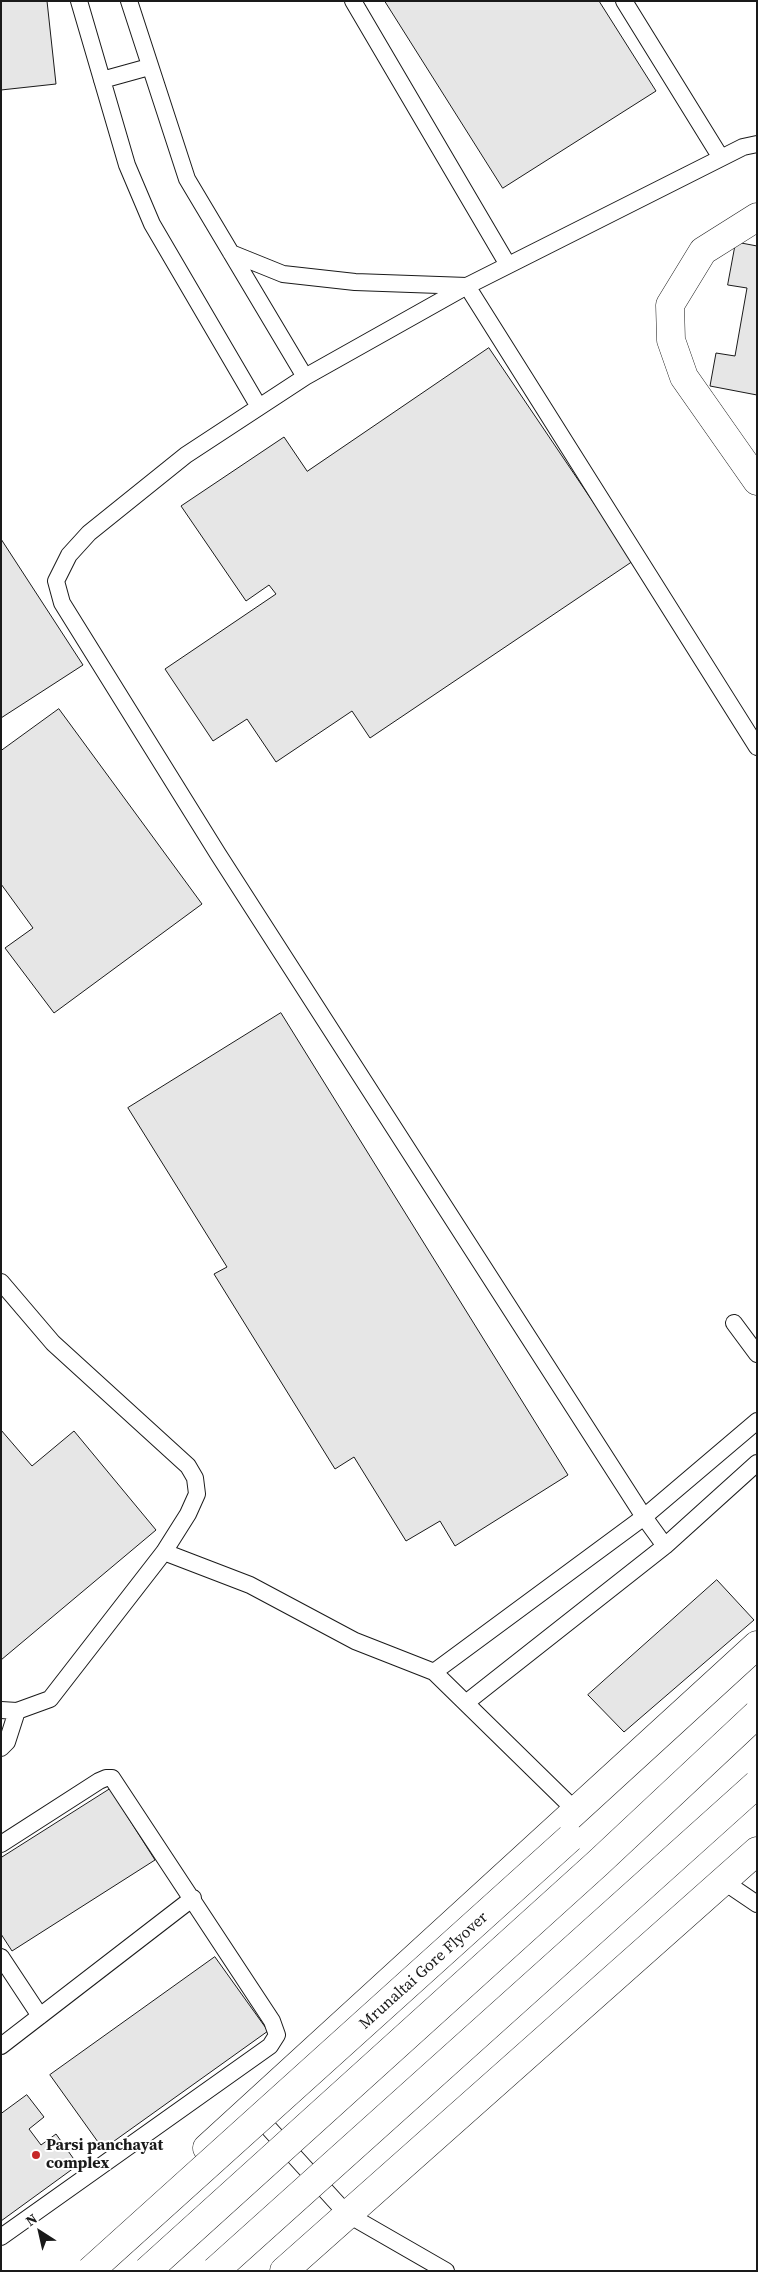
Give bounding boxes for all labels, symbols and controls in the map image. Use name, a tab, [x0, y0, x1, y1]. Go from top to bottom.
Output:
street label: Mrunaltai Gore Flyover	[356, 1908, 492, 2034]
place label: Parsi panchayat complex	[46, 2136, 163, 2174]
marker: Parsi panchayat complex	[30, 2149, 42, 2161]
north arrow	[15, 2207, 65, 2257]
text: N	[21, 2209, 41, 2231]

